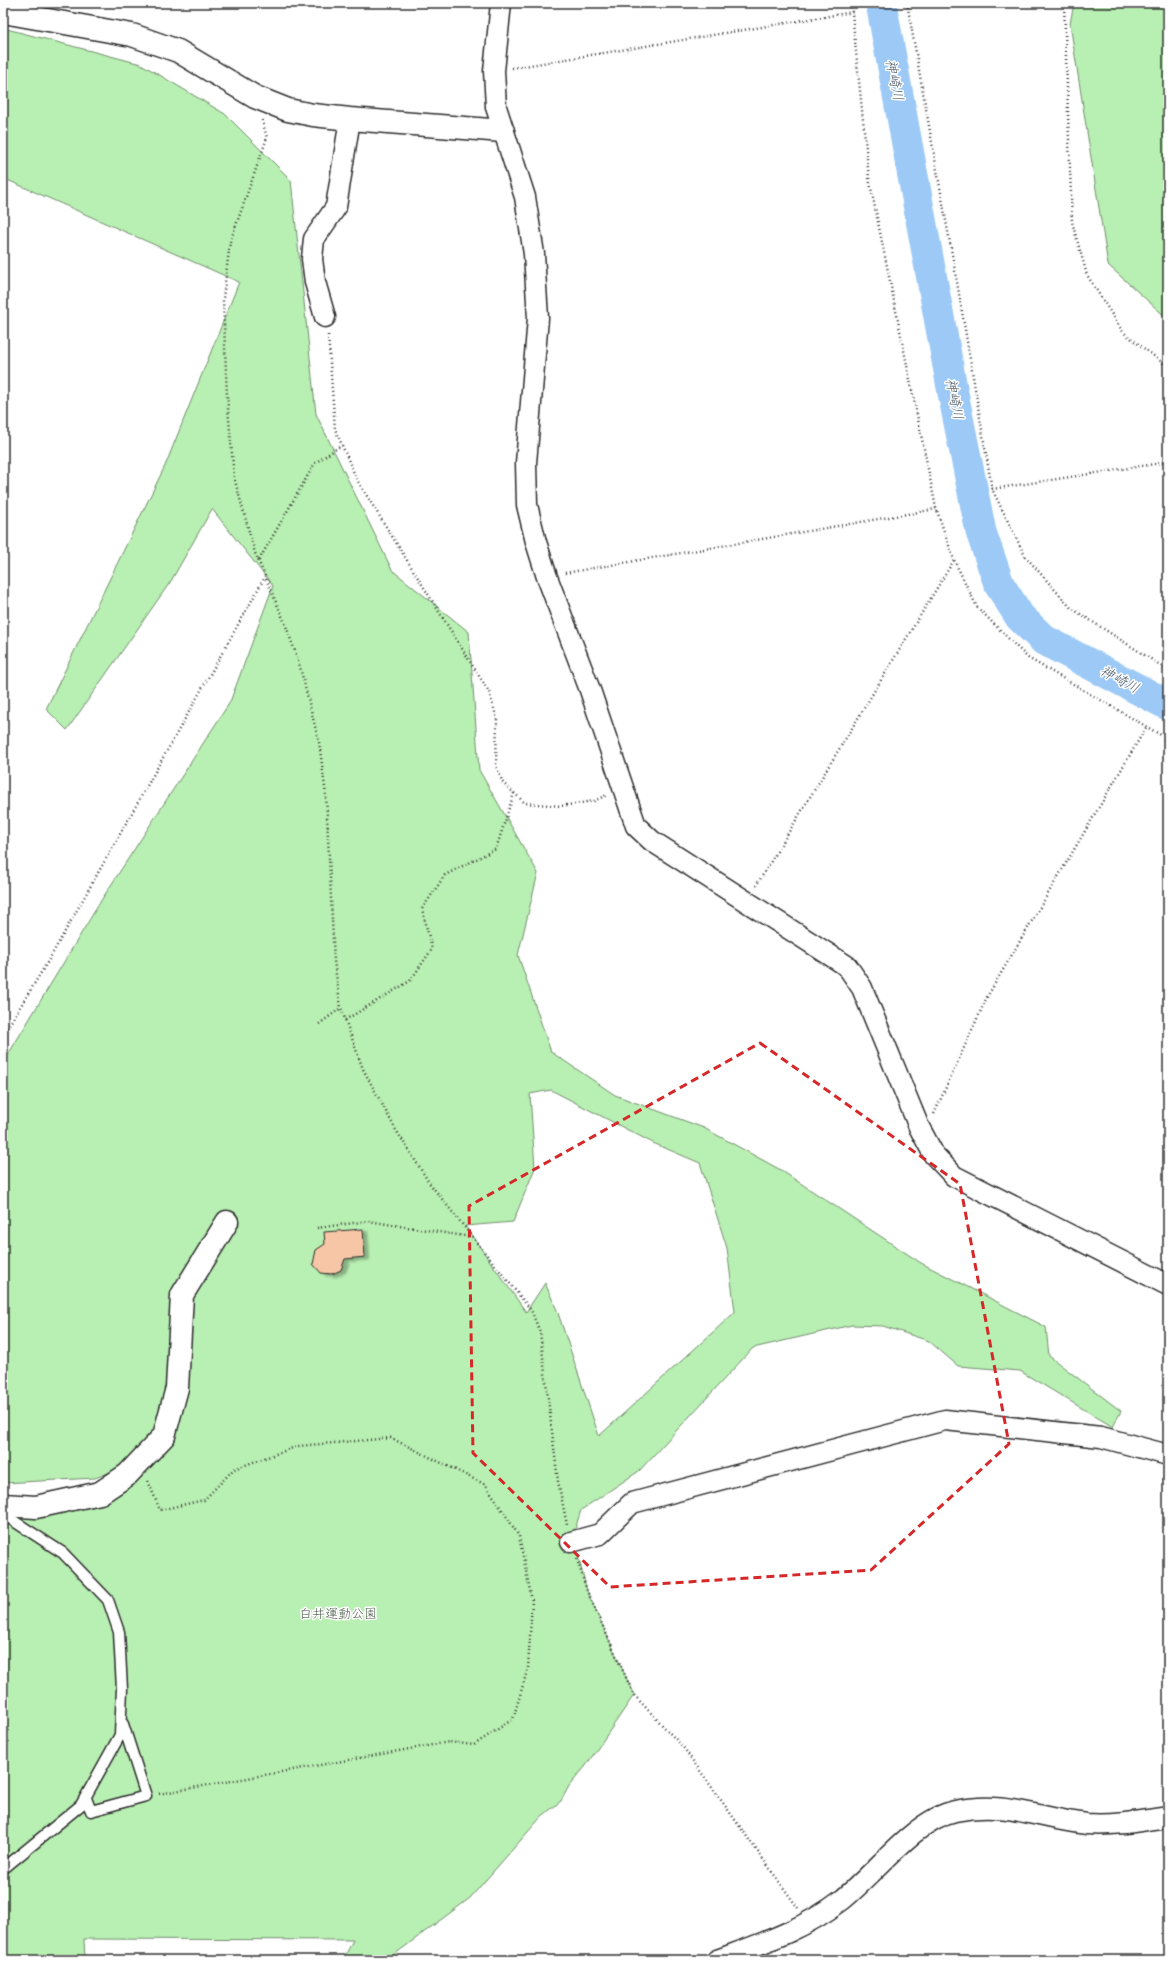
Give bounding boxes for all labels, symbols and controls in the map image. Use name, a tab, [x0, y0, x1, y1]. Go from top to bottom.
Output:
water label: 神崎川	[882, 58, 908, 102]
water label: 神崎川	[942, 377, 968, 421]
water label: 神崎川	[1097, 661, 1143, 697]
park label: 白井運動公園	[299, 1605, 377, 1622]

